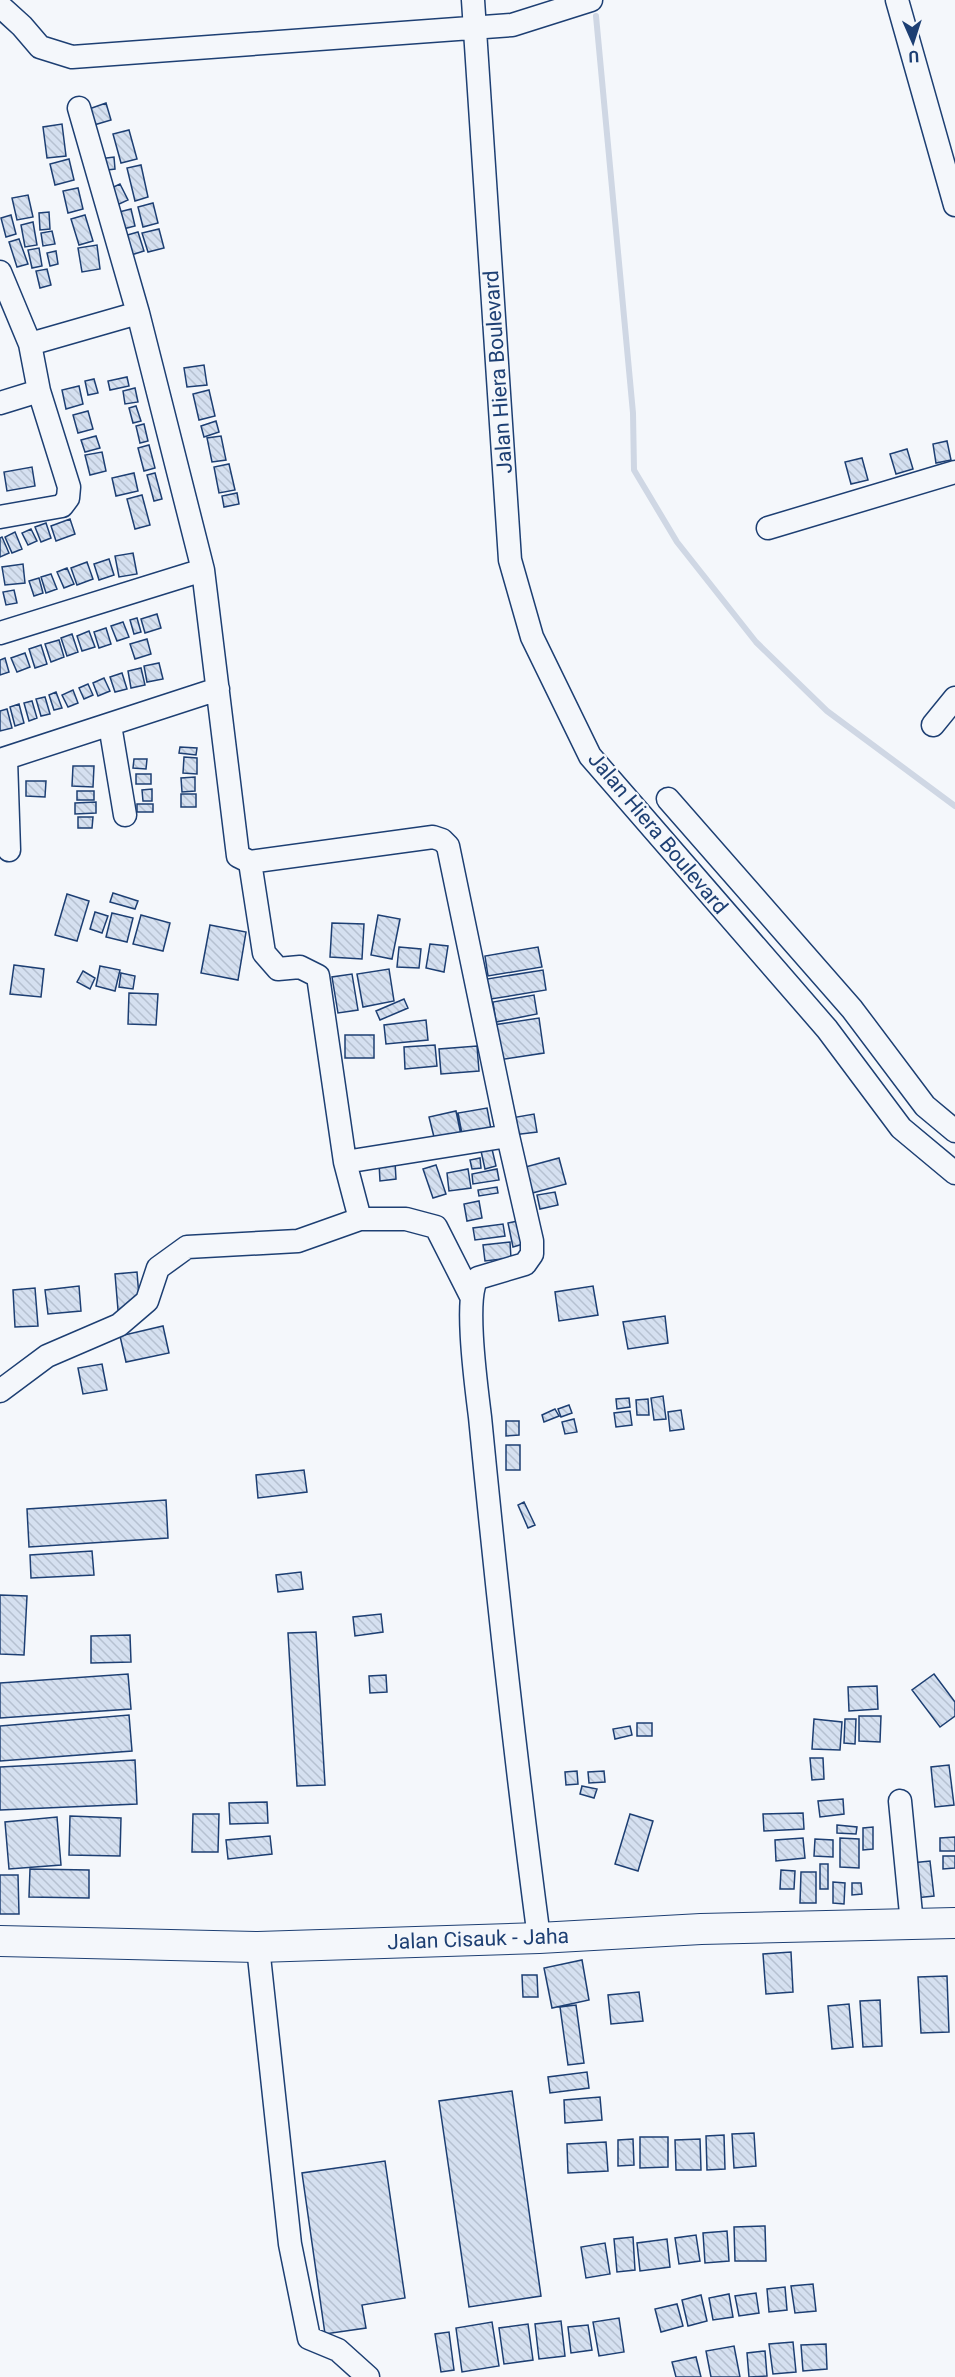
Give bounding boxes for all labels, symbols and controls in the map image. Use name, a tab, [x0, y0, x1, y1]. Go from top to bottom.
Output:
north arrow	[883, 12, 943, 72]
text: U	[908, 47, 920, 66]
street label: Jalan Hiera Boulevard	[479, 269, 517, 475]
street label: Jalan Hiera Boulevard	[583, 747, 733, 919]
street label: Jalan Cisauk - Jaha	[387, 1924, 569, 1954]

